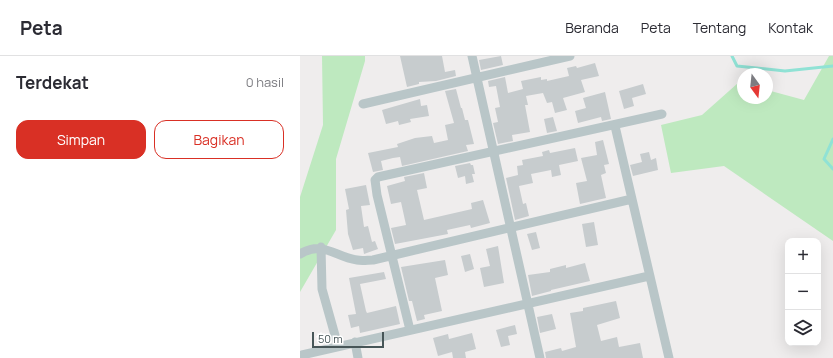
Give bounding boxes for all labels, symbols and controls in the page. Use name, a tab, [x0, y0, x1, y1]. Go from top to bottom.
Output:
text: Peta	[20, 15, 63, 41]
text: Beranda	[565, 18, 619, 37]
text: Peta	[641, 18, 671, 37]
text: Tentang	[693, 18, 746, 37]
text: Kontak	[768, 18, 813, 37]
north arrow	[737, 68, 773, 104]
text: Terdekat	[16, 71, 89, 94]
text: 0 hasil	[246, 73, 284, 91]
button: Simpan	[16, 120, 146, 159]
button: Bagikan	[154, 120, 284, 159]
map controls	[785, 238, 821, 346]
button: +	[785, 238, 821, 274]
button: −	[785, 274, 821, 310]
button: layers	[785, 310, 821, 346]
scale bar	[312, 330, 384, 349]
text: 50 m	[318, 331, 343, 346]

